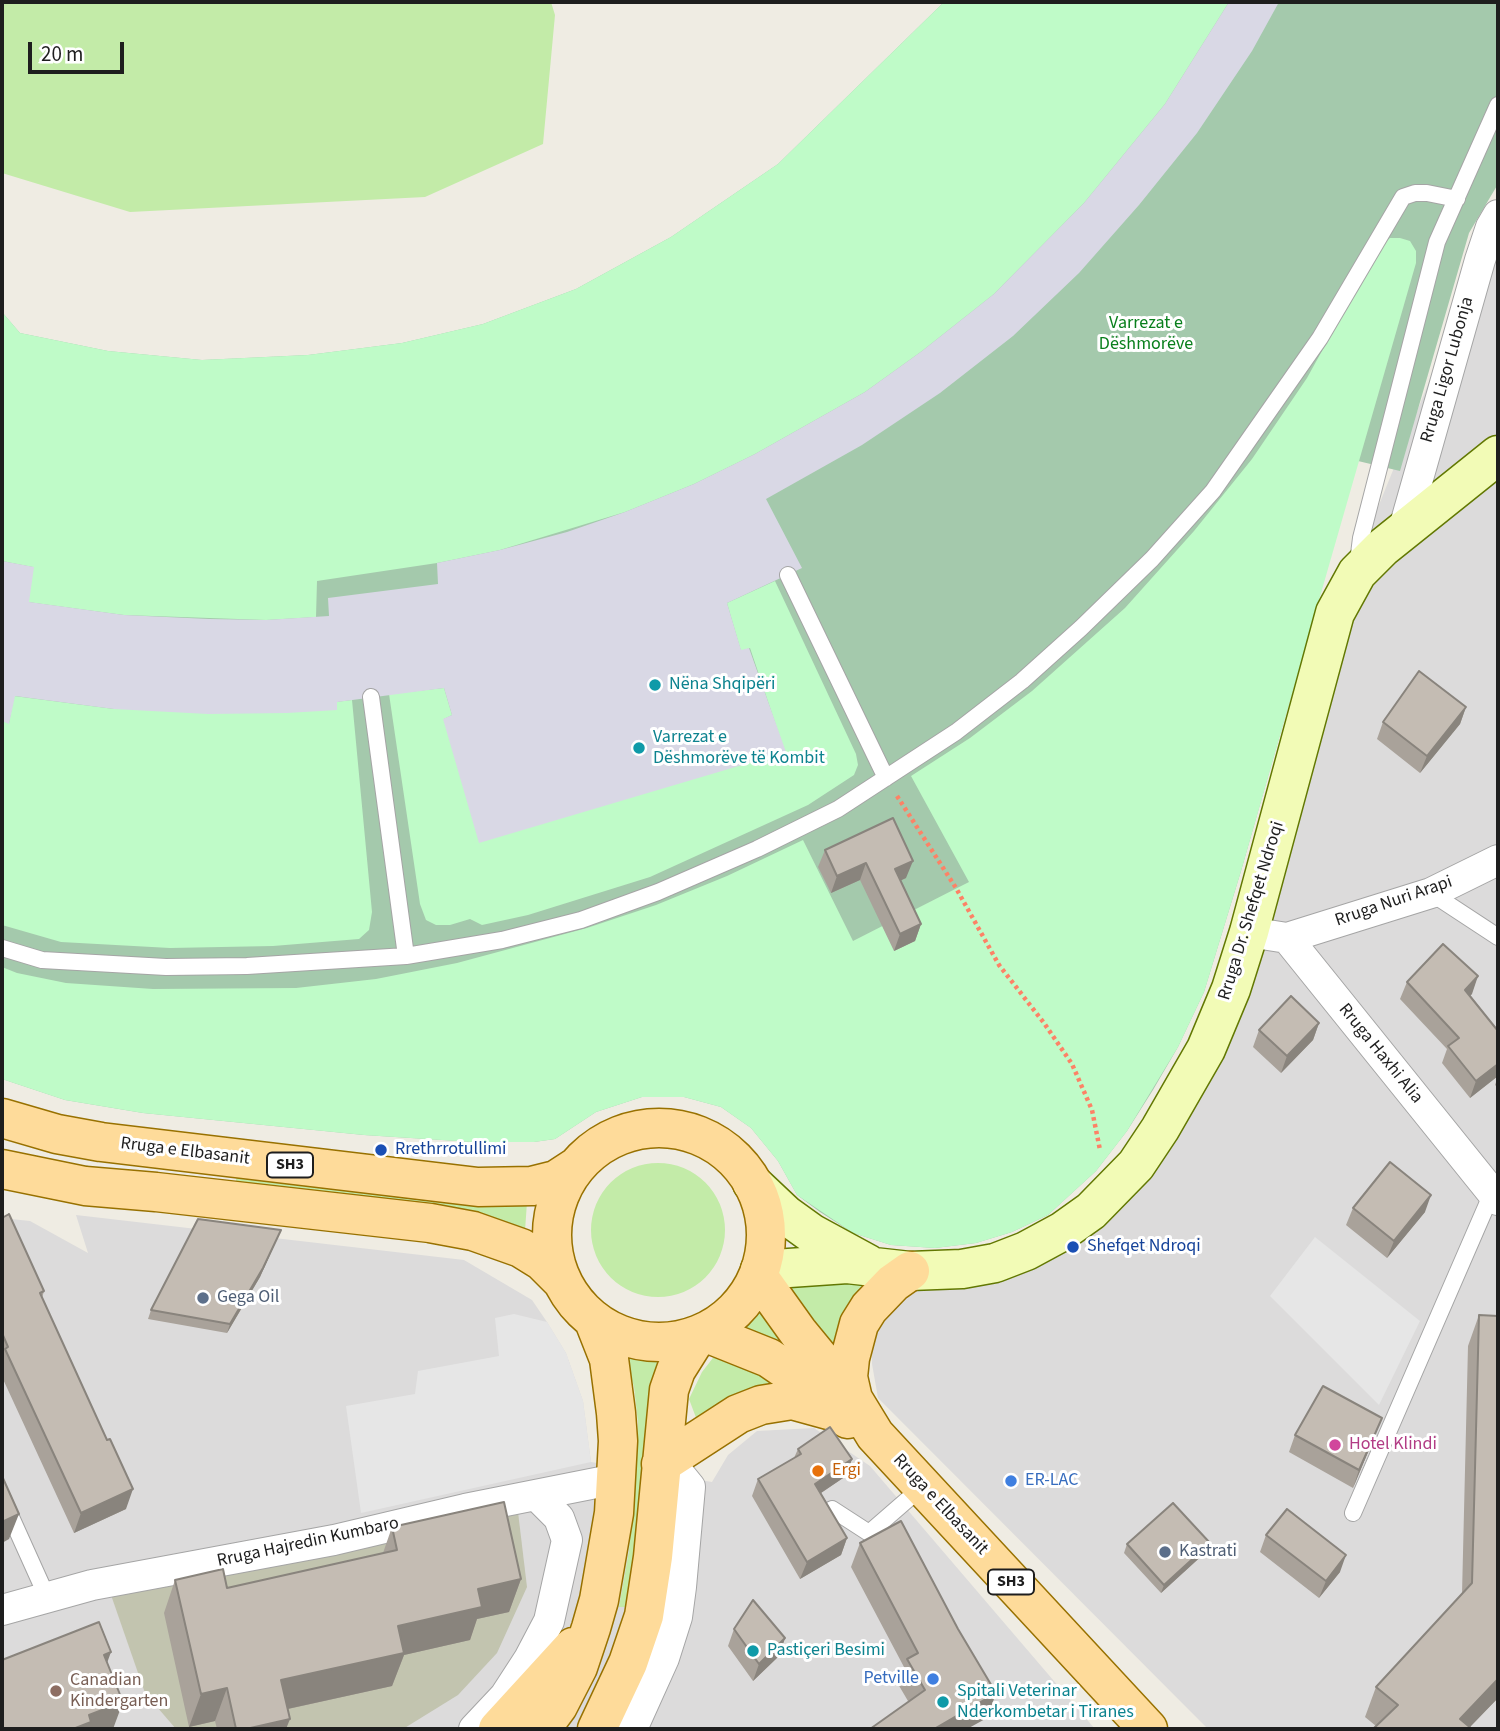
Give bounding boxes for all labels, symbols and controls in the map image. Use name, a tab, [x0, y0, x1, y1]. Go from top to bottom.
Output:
scale bar	[32, 28, 128, 72]
text: 20 m	[41, 39, 83, 69]
street label: Rruga Ligor Lubonja	[1417, 295, 1479, 445]
park label: Varrezat e Dëshmorëve	[1099, 313, 1193, 356]
place label: Nëna Shqipëri	[669, 674, 776, 696]
marker: Nëna Shqipëri	[647, 677, 663, 693]
place label: Varrezat e Dëshmorëve të Kombit	[653, 727, 825, 770]
marker: Varrezat e Dëshmorëve të Kombit	[631, 740, 647, 756]
street label: Rruga Dr. Shefqet Ndroqi	[1215, 819, 1289, 1003]
street label: Rruga Nuri Arapi	[1333, 872, 1455, 932]
street label: Rruga Haxhi Alia	[1333, 1000, 1427, 1108]
street label: Rruga e Elbasanit	[119, 1133, 251, 1171]
place label: Rrethrrotullimi	[395, 1139, 507, 1161]
marker: Rrethrrotullimi	[373, 1142, 389, 1158]
road number: SH3	[267, 1152, 313, 1177]
place label: Shefqet Ndroqi	[1087, 1236, 1201, 1258]
marker: Shefqet Ndroqi	[1065, 1239, 1081, 1255]
place label: Gega Oil	[217, 1287, 279, 1309]
marker: Gega Oil	[195, 1290, 211, 1306]
place label: Hotel Klindi	[1349, 1434, 1437, 1456]
marker: Hotel Klindi	[1327, 1437, 1343, 1453]
street label: Rruga e Elbasanit	[888, 1450, 992, 1560]
place label: Ergi	[832, 1460, 861, 1482]
marker: Ergi	[810, 1463, 826, 1479]
place label: ER-LAC	[1025, 1470, 1078, 1492]
marker: ER-LAC	[1003, 1473, 1019, 1489]
street label: Rruga Hajredin Kumbaro	[215, 1513, 401, 1573]
place label: Kastrati	[1179, 1541, 1237, 1563]
marker: Kastrati	[1157, 1544, 1173, 1560]
road number: SH3	[988, 1570, 1034, 1594]
place label: Pastiçeri Besimi	[767, 1640, 885, 1662]
marker: Pastiçeri Besimi	[745, 1643, 761, 1659]
place label: Petville	[863, 1668, 919, 1690]
place label: Canadian Kindergarten	[70, 1670, 168, 1712]
marker: Petville	[925, 1671, 941, 1687]
place label: Spitali Veterinar Nderkombetar i Tiranes	[957, 1681, 1134, 1724]
marker: Canadian Kindergarten	[48, 1683, 64, 1699]
marker: Spitali Veterinar Nderkombetar i Tiranes	[935, 1694, 951, 1710]

